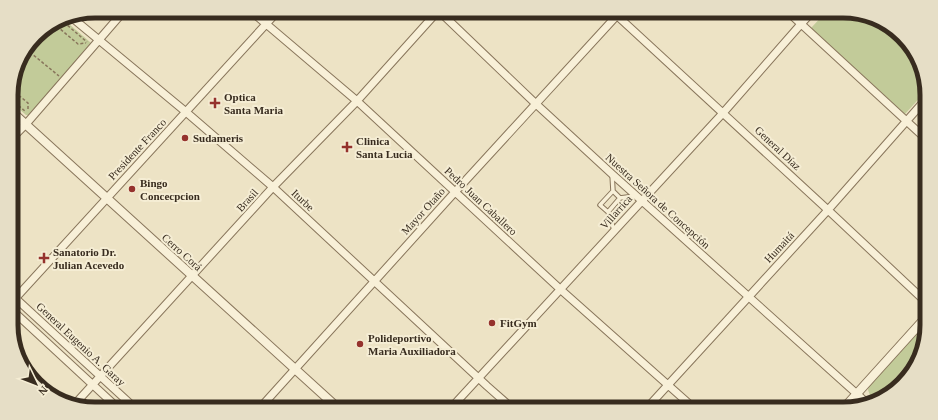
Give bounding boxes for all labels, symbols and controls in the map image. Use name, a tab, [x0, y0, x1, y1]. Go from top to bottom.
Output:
place label: Optica Santa Maria	[224, 91, 283, 116]
marker: Optica Santa Maria	[209, 97, 221, 109]
street label: Presidente Franco	[106, 116, 169, 182]
street label: General Díaz	[753, 124, 804, 172]
place label: Sudameris	[193, 132, 244, 144]
marker: Sudameris	[180, 133, 190, 143]
place label: Clinica Santa Lucia	[356, 135, 413, 160]
marker: Clinica Santa Lucia	[341, 141, 353, 153]
street label: Nuestra Señora de Concepción	[603, 151, 713, 251]
street label: Pedro Juan Caballero	[443, 165, 520, 238]
place label: Bingo Concecpcion	[140, 177, 200, 202]
marker: Bingo Concecpcion	[127, 184, 137, 194]
street label: Mayor Otaño	[399, 185, 448, 237]
street label: Brasil	[234, 186, 260, 214]
street label: Iturbe	[289, 187, 317, 213]
street label: Villarrica	[598, 192, 634, 231]
street label: Humaitá	[762, 229, 796, 265]
street label: Cerro Corá	[160, 231, 204, 273]
place label: Sanatorio Dr. Julian Acevedo	[53, 246, 125, 271]
marker: Sanatorio Dr. Julian Acevedo	[38, 252, 50, 264]
street label: General Eugenio A. Garay	[34, 300, 128, 389]
place label: FitGym	[500, 317, 537, 329]
marker: FitGym	[487, 318, 497, 328]
place label: Polideportivo Maria Auxiliadora	[368, 332, 456, 357]
marker: Polideportivo Maria Auxiliadora	[355, 339, 365, 349]
north arrow	[16, 364, 56, 404]
text: N	[36, 384, 50, 398]

